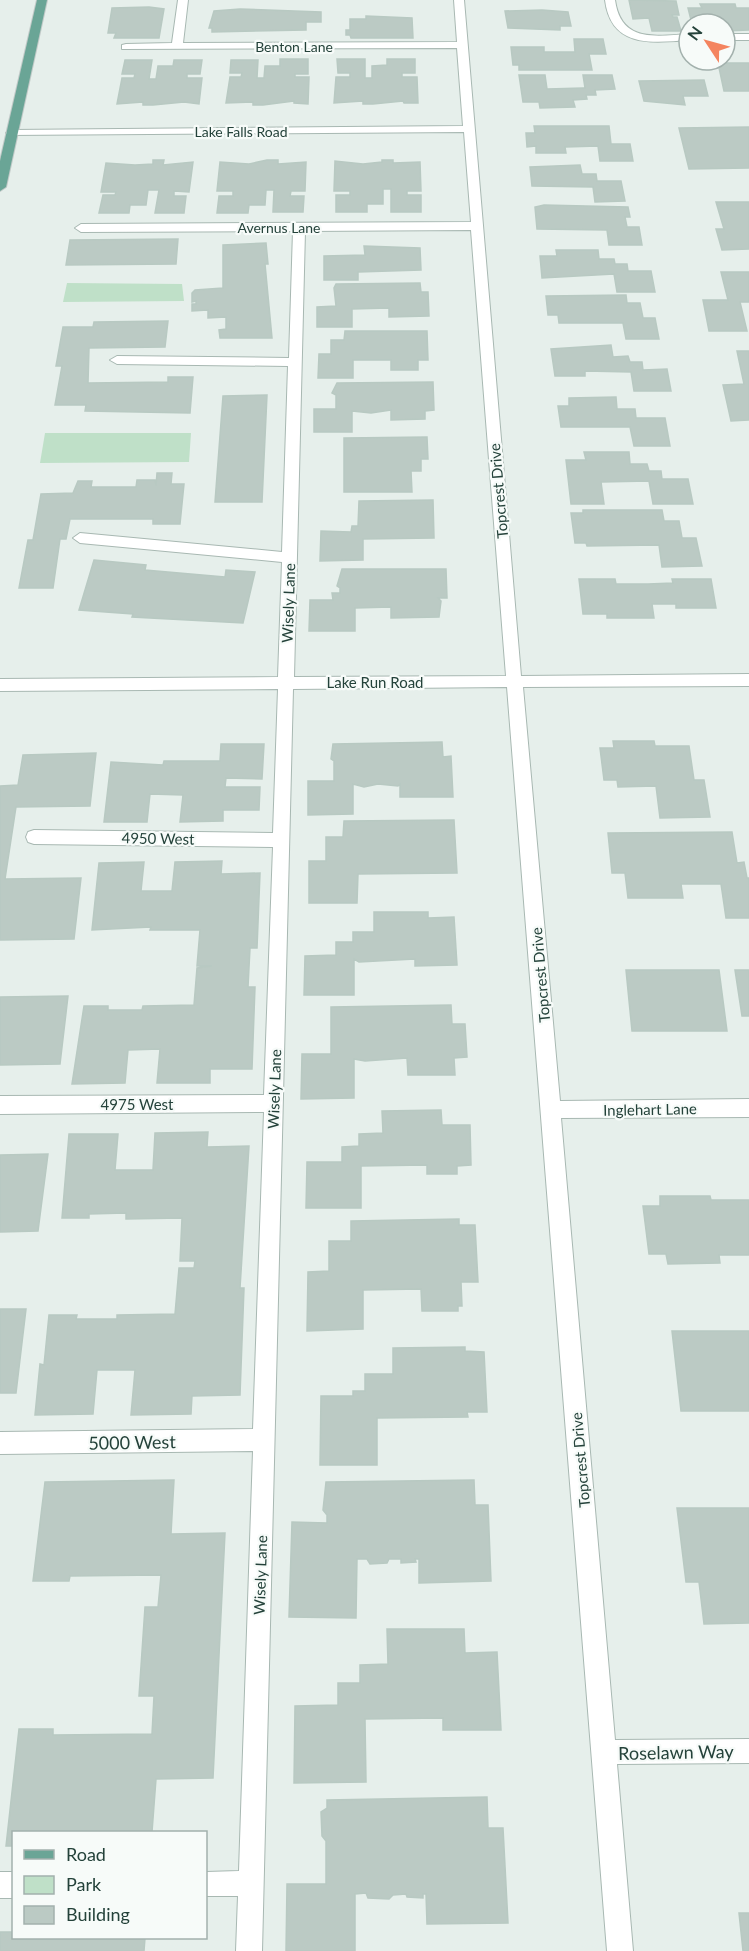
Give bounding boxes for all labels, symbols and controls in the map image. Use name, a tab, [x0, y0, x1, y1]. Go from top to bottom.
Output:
north arrow	[677, 12, 737, 72]
text: N	[683, 22, 706, 43]
street label: Benton Lane	[255, 38, 333, 55]
street label: Lake Falls Road	[194, 123, 288, 140]
street label: Avernus Lane	[237, 219, 321, 236]
street label: Topcrest Drive	[485, 442, 511, 539]
street label: Wisely Lane	[278, 563, 298, 643]
street label: Lake Run Road	[326, 673, 424, 691]
street label: 4950 West	[121, 828, 195, 848]
street label: Topcrest Drive	[527, 926, 553, 1023]
street label: Wisely Lane	[264, 1049, 284, 1129]
street label: 4975 West	[101, 1095, 174, 1113]
street label: Inglehart Lane	[603, 1099, 697, 1119]
street label: Topcrest Drive	[567, 1411, 593, 1508]
street label: 5000 West	[88, 1430, 176, 1454]
street label: Wisely Lane	[250, 1535, 270, 1615]
street label: Roselawn Way	[618, 1740, 735, 1764]
legend	[12, 1831, 207, 1939]
text: Road	[66, 1843, 106, 1865]
text: Park	[66, 1873, 102, 1895]
text: Building	[66, 1903, 130, 1925]

